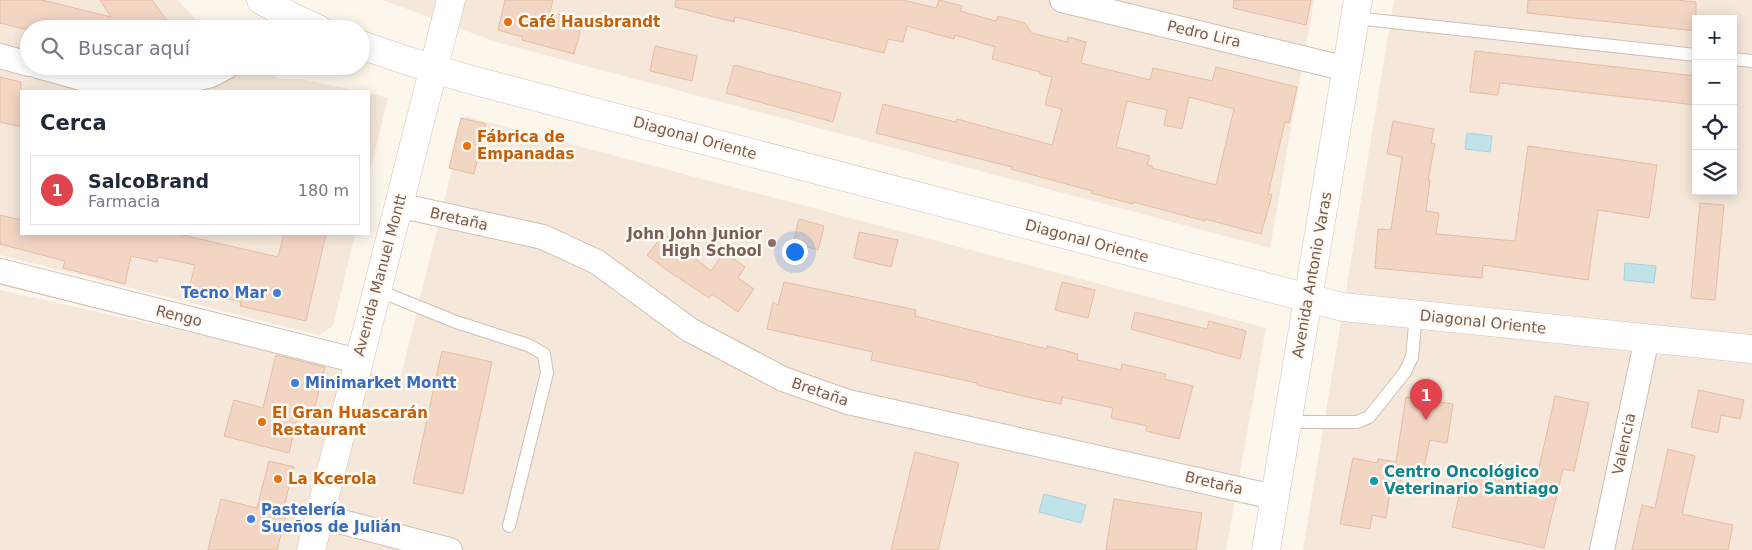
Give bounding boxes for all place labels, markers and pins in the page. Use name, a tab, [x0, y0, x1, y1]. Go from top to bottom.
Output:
place label: Café Hausbrandt	[518, 13, 660, 31]
marker: Café Hausbrandt	[502, 16, 514, 28]
place label: Fábrica de Empanadas	[477, 128, 574, 163]
marker: Fábrica de Empanadas	[461, 140, 473, 152]
place label: John John Junior High School	[626, 225, 763, 260]
marker: John John Junior High School	[766, 237, 778, 249]
place label: Tecno Mar	[181, 284, 268, 302]
marker: Tecno Mar	[271, 287, 283, 299]
place label: Minimarket Montt	[305, 374, 456, 392]
marker: Minimarket Montt	[289, 377, 301, 389]
pin: 1	[1410, 379, 1442, 420]
place label: El Gran Huascarán Restaurant	[272, 404, 428, 439]
marker: El Gran Huascarán Restaurant	[256, 416, 268, 428]
place label: Centro Oncológico Veterinario Santiago	[1384, 463, 1559, 498]
place label: La Kcerola	[288, 470, 377, 488]
marker: La Kcerola	[272, 473, 284, 485]
marker: Centro Oncológico Veterinario Santiago	[1368, 475, 1380, 487]
place label: Pastelería Sueños de Julián	[261, 501, 401, 536]
marker: Pastelería Sueños de Julián	[245, 513, 257, 525]

